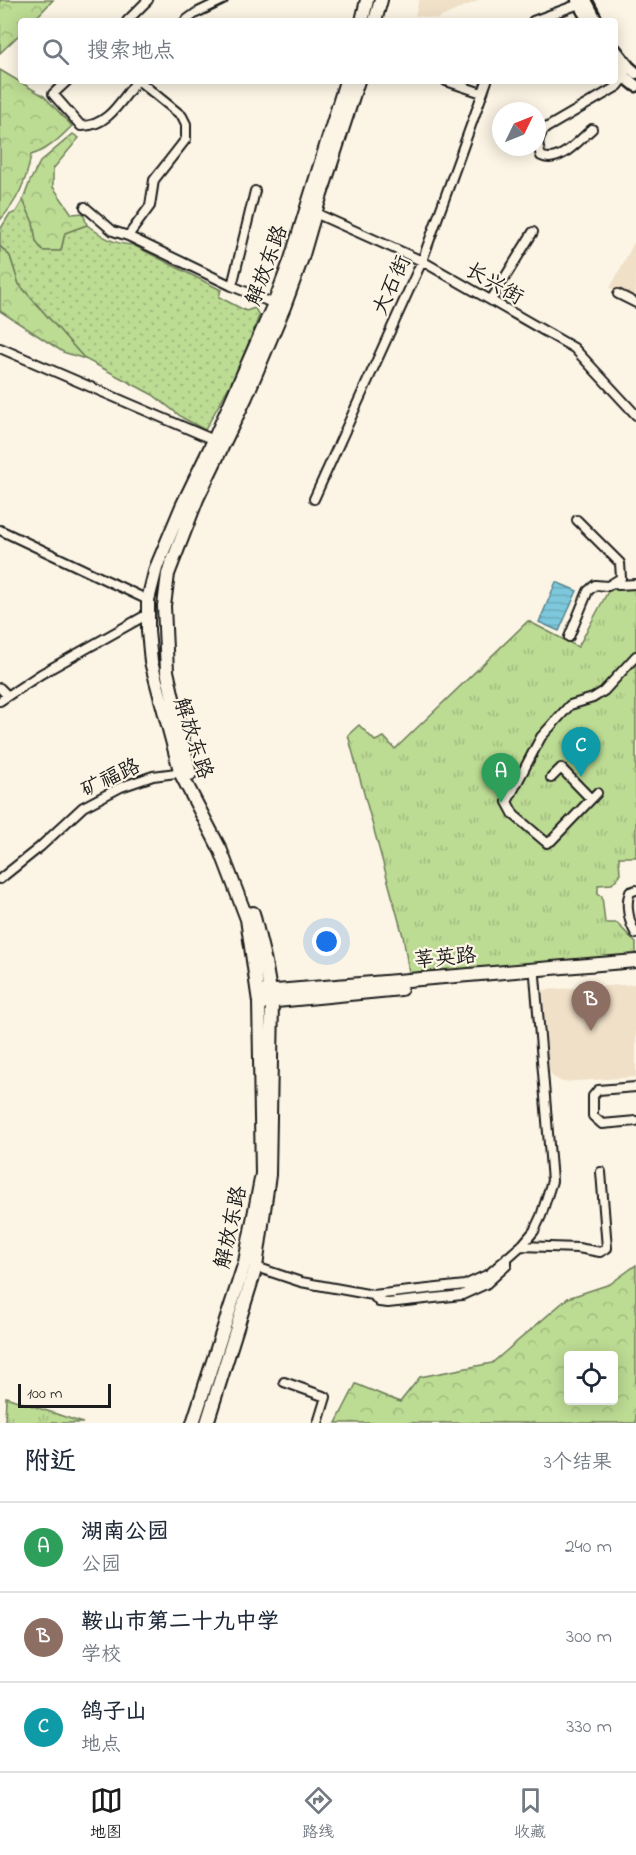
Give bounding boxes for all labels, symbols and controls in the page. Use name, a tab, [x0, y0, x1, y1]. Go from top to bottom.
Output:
search box	[18, 18, 618, 84]
icon: search	[39, 35, 72, 68]
text: 搜索地点	[87, 36, 175, 68]
north arrow	[492, 102, 546, 156]
street label: 解放东路	[239, 221, 296, 310]
street label: 大石街	[366, 251, 419, 321]
street label: 长兴街	[459, 256, 529, 313]
street label: 解放东路	[165, 694, 219, 783]
pin: C	[562, 728, 600, 777]
street label: 矿福路	[76, 752, 146, 806]
pin: A	[482, 754, 520, 803]
your location	[312, 927, 341, 956]
street label: 莘英路	[412, 941, 478, 977]
pin: B	[572, 982, 610, 1031]
street label: 解放东路	[209, 1183, 255, 1272]
map controls	[564, 1351, 618, 1405]
button: locate	[564, 1351, 618, 1405]
scale bar	[18, 1381, 111, 1408]
text: 100 m	[27, 1382, 62, 1406]
text: 附近	[24, 1444, 76, 1482]
text: 3个结果	[544, 1449, 612, 1478]
text: 湖南公园	[81, 1517, 169, 1549]
text: A	[37, 1533, 50, 1562]
text: 240 m	[565, 1533, 612, 1562]
text: 公园	[81, 1551, 121, 1580]
text: 鞍山市第二十九中学	[81, 1607, 279, 1639]
text: B	[37, 1623, 50, 1652]
text: 300 m	[566, 1623, 612, 1652]
text: 学校	[81, 1641, 121, 1670]
text: 鸽子山	[81, 1697, 147, 1729]
text: C	[38, 1713, 49, 1742]
text: 330 m	[566, 1713, 612, 1742]
text: 地点	[81, 1731, 121, 1760]
tab: 地图	[90, 1784, 123, 1845]
tab: 路线	[302, 1784, 335, 1845]
tab: 收藏	[514, 1784, 547, 1845]

